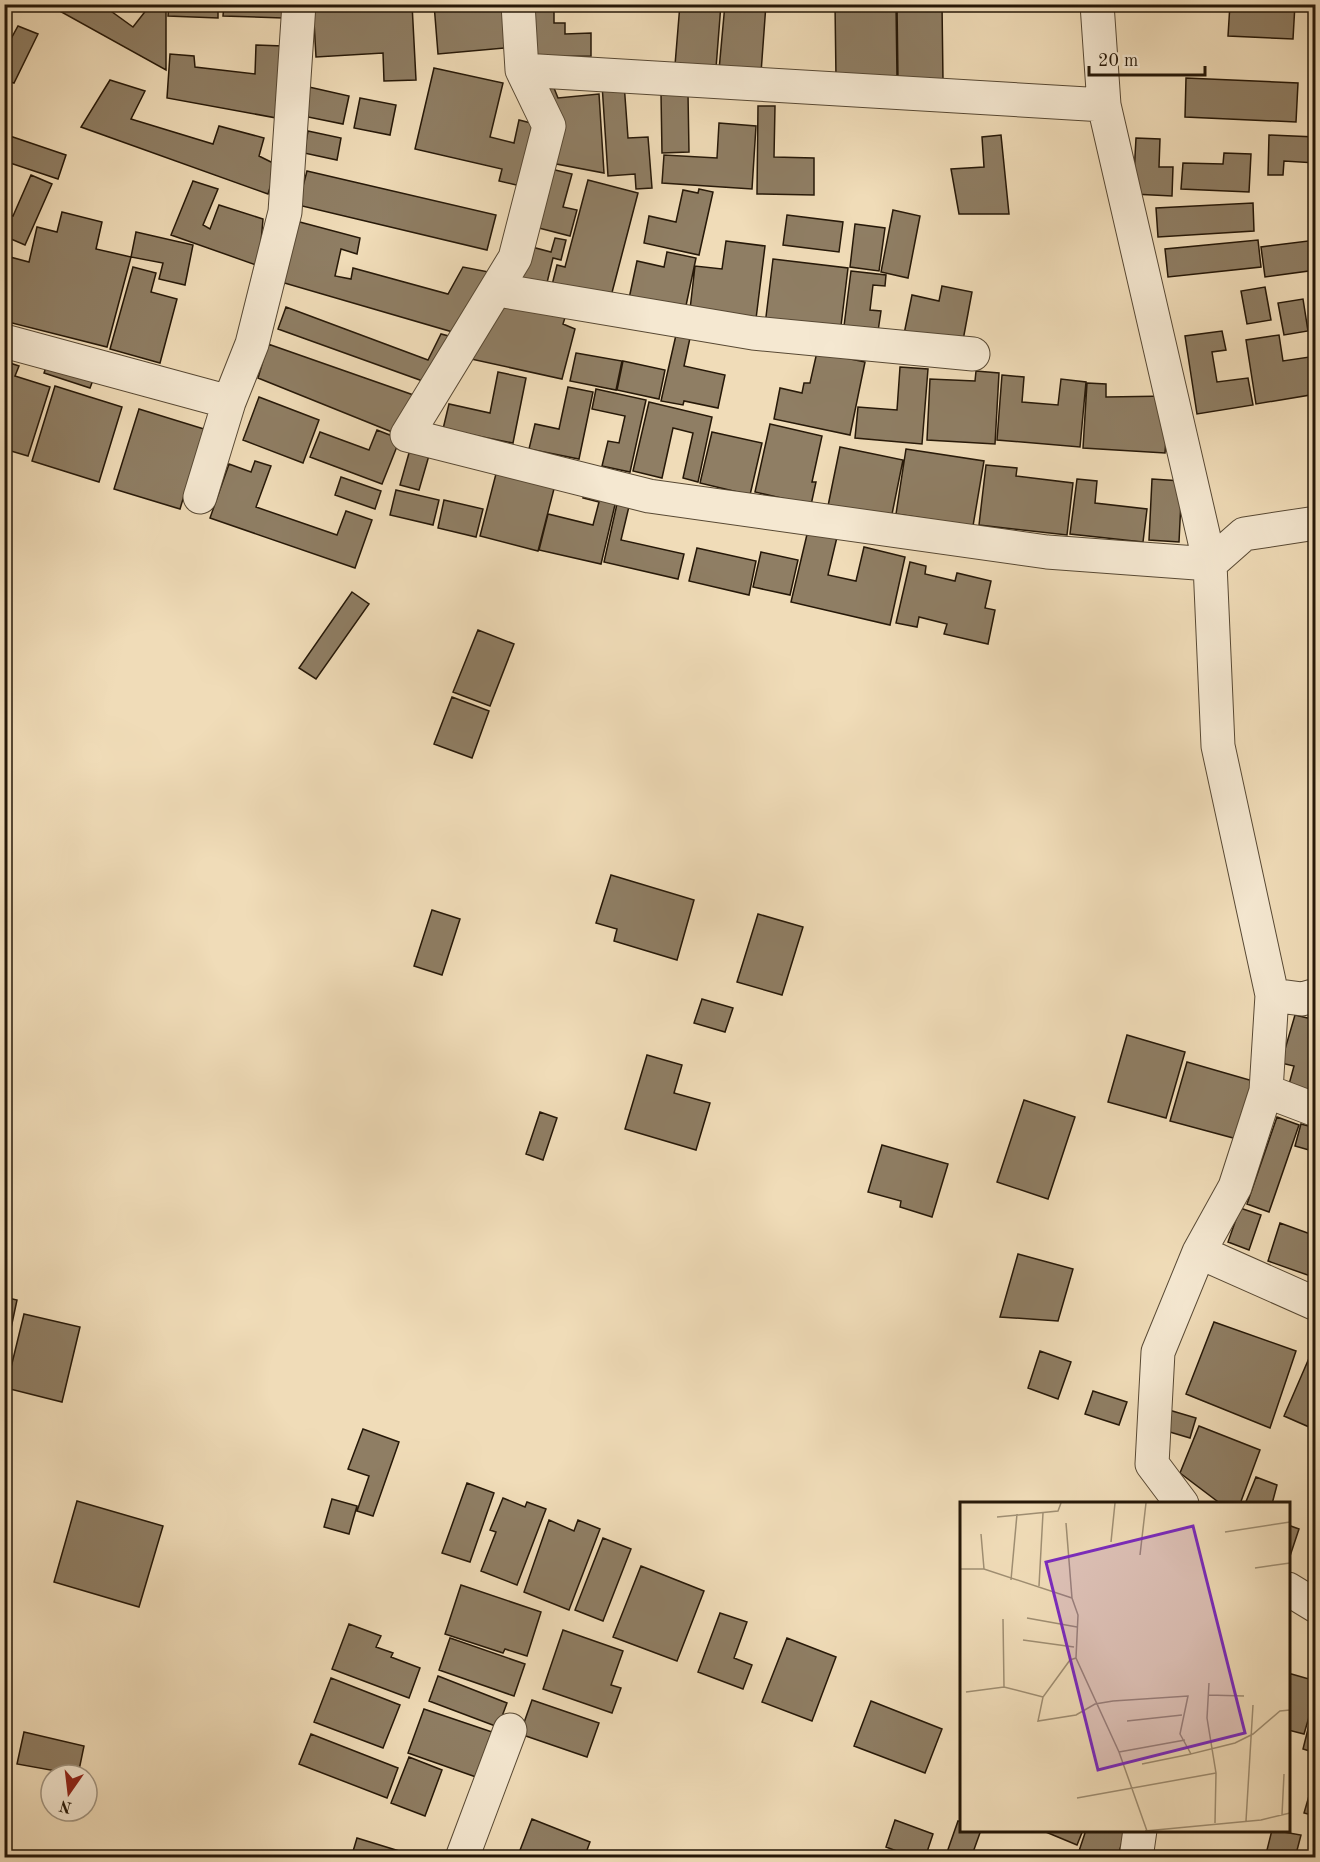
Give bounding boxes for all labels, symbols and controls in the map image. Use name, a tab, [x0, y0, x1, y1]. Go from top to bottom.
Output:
scale bar	[1089, 39, 1204, 77]
text: 20 m	[1098, 52, 1138, 70]
inset map	[960, 1502, 1290, 1832]
north arrow	[39, 1763, 99, 1823]
text: N	[57, 1796, 74, 1815]

